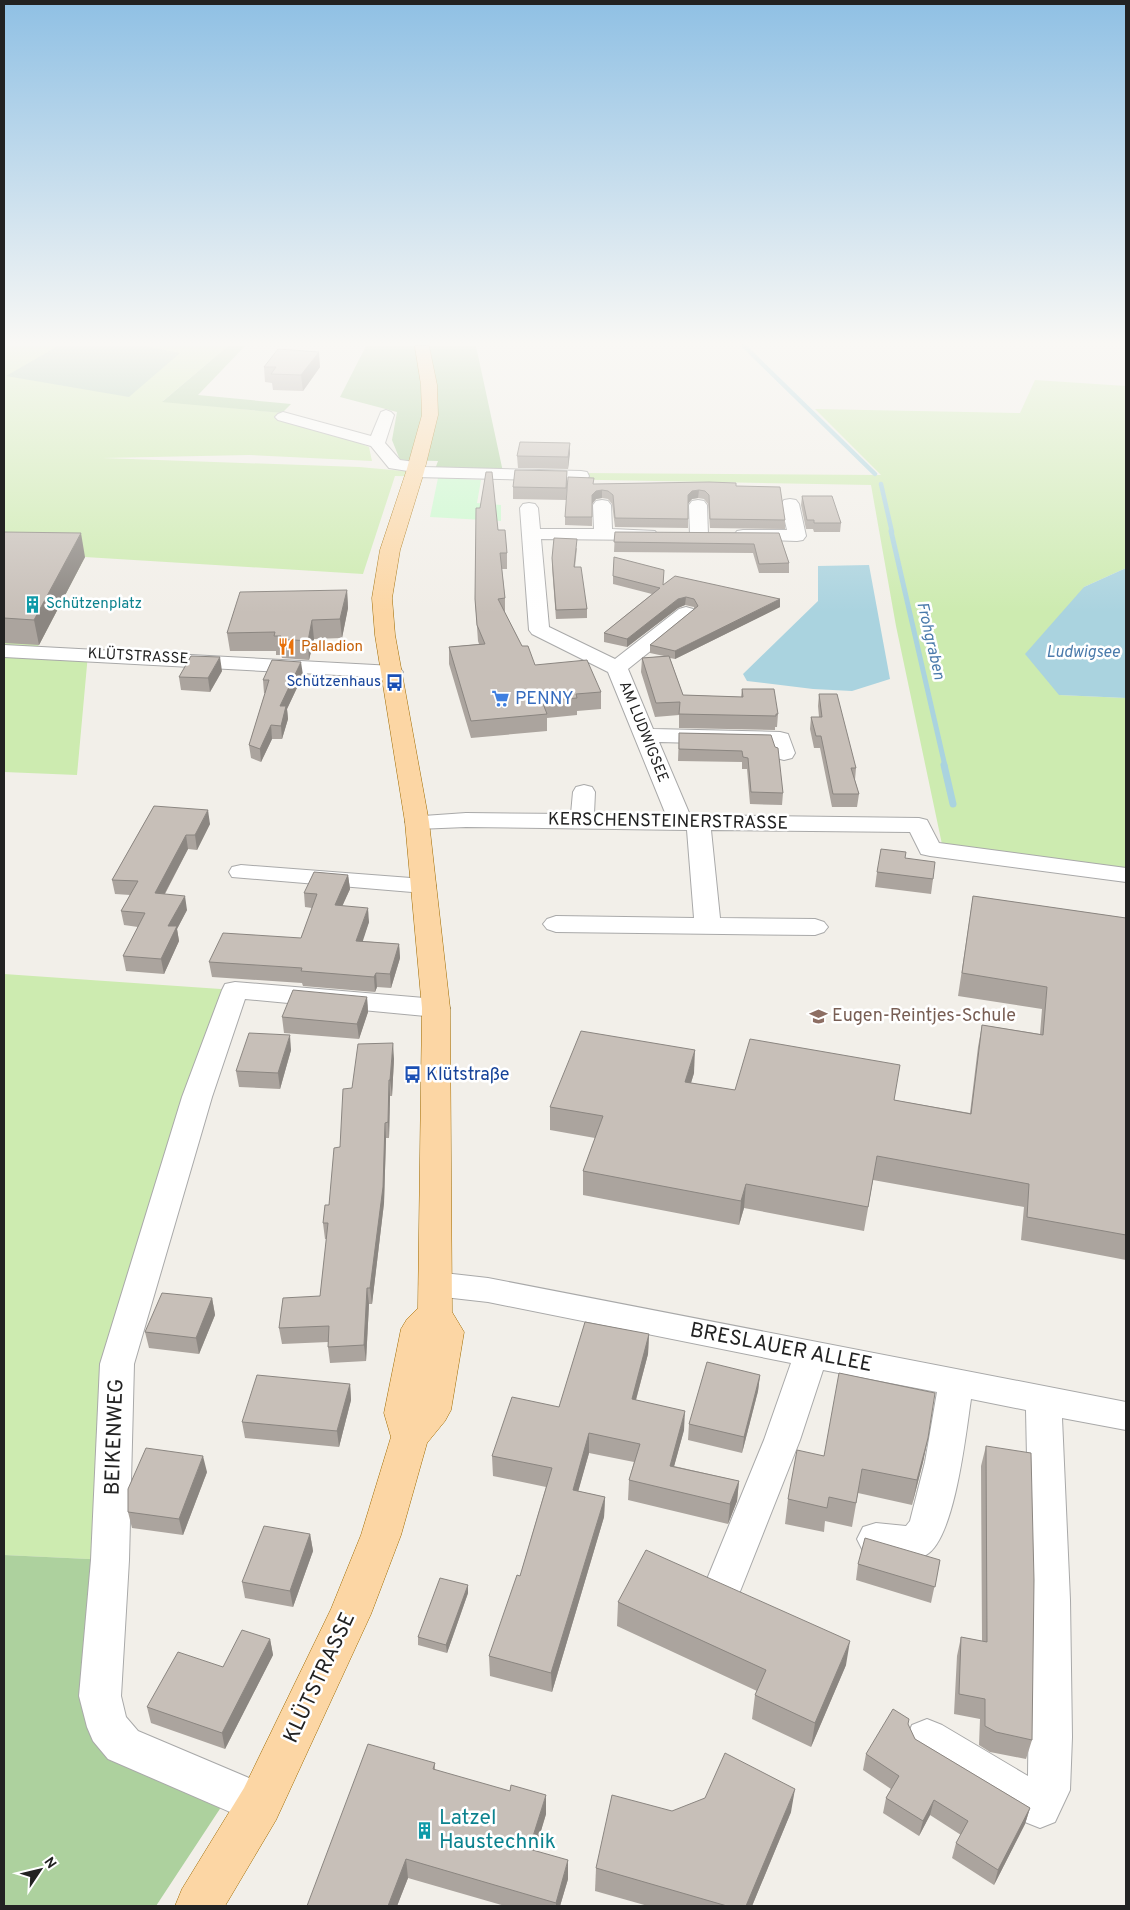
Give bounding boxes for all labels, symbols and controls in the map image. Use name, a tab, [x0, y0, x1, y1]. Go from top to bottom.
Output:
building icon: Schützenplatz	[22, 594, 42, 614]
place label: Schützenplatz	[46, 595, 142, 614]
water label: Frohgraben	[911, 600, 949, 682]
restaurant icon: Palladion	[277, 637, 297, 657]
place label: Palladion	[301, 638, 363, 657]
water label: Ludwigsee	[1046, 643, 1120, 663]
street label: KLÜTSTRASSE	[87, 644, 189, 669]
bus stop icon: Schützenhaus	[385, 672, 405, 692]
place label: Schützenhaus	[286, 673, 381, 692]
street label: AM LUDWIGSEE	[614, 679, 672, 785]
place label: PENNY	[515, 688, 574, 711]
supermarket icon: PENNY	[491, 689, 511, 709]
street label: KERSCHENSTEINERSTRASSE	[548, 808, 788, 836]
place label: Eugen-Reintjes-Schule	[832, 1005, 1016, 1028]
school or university icon: Eugen-Reintjes-Schule	[808, 1006, 828, 1026]
place label: Klütstraße	[426, 1064, 509, 1087]
bus stop icon: Klütstraße	[402, 1065, 422, 1085]
street label: BRESLAUER ALLEE	[687, 1317, 875, 1379]
street label: BEIKENWEG	[99, 1378, 131, 1496]
street label: KLÜTSTRASSE	[278, 1608, 362, 1748]
place label: Latzel Haustechnik	[439, 1805, 556, 1856]
building icon: Latzel Haustechnik	[415, 1820, 435, 1840]
north arrow	[15, 1845, 65, 1895]
text: N	[40, 1854, 59, 1872]

